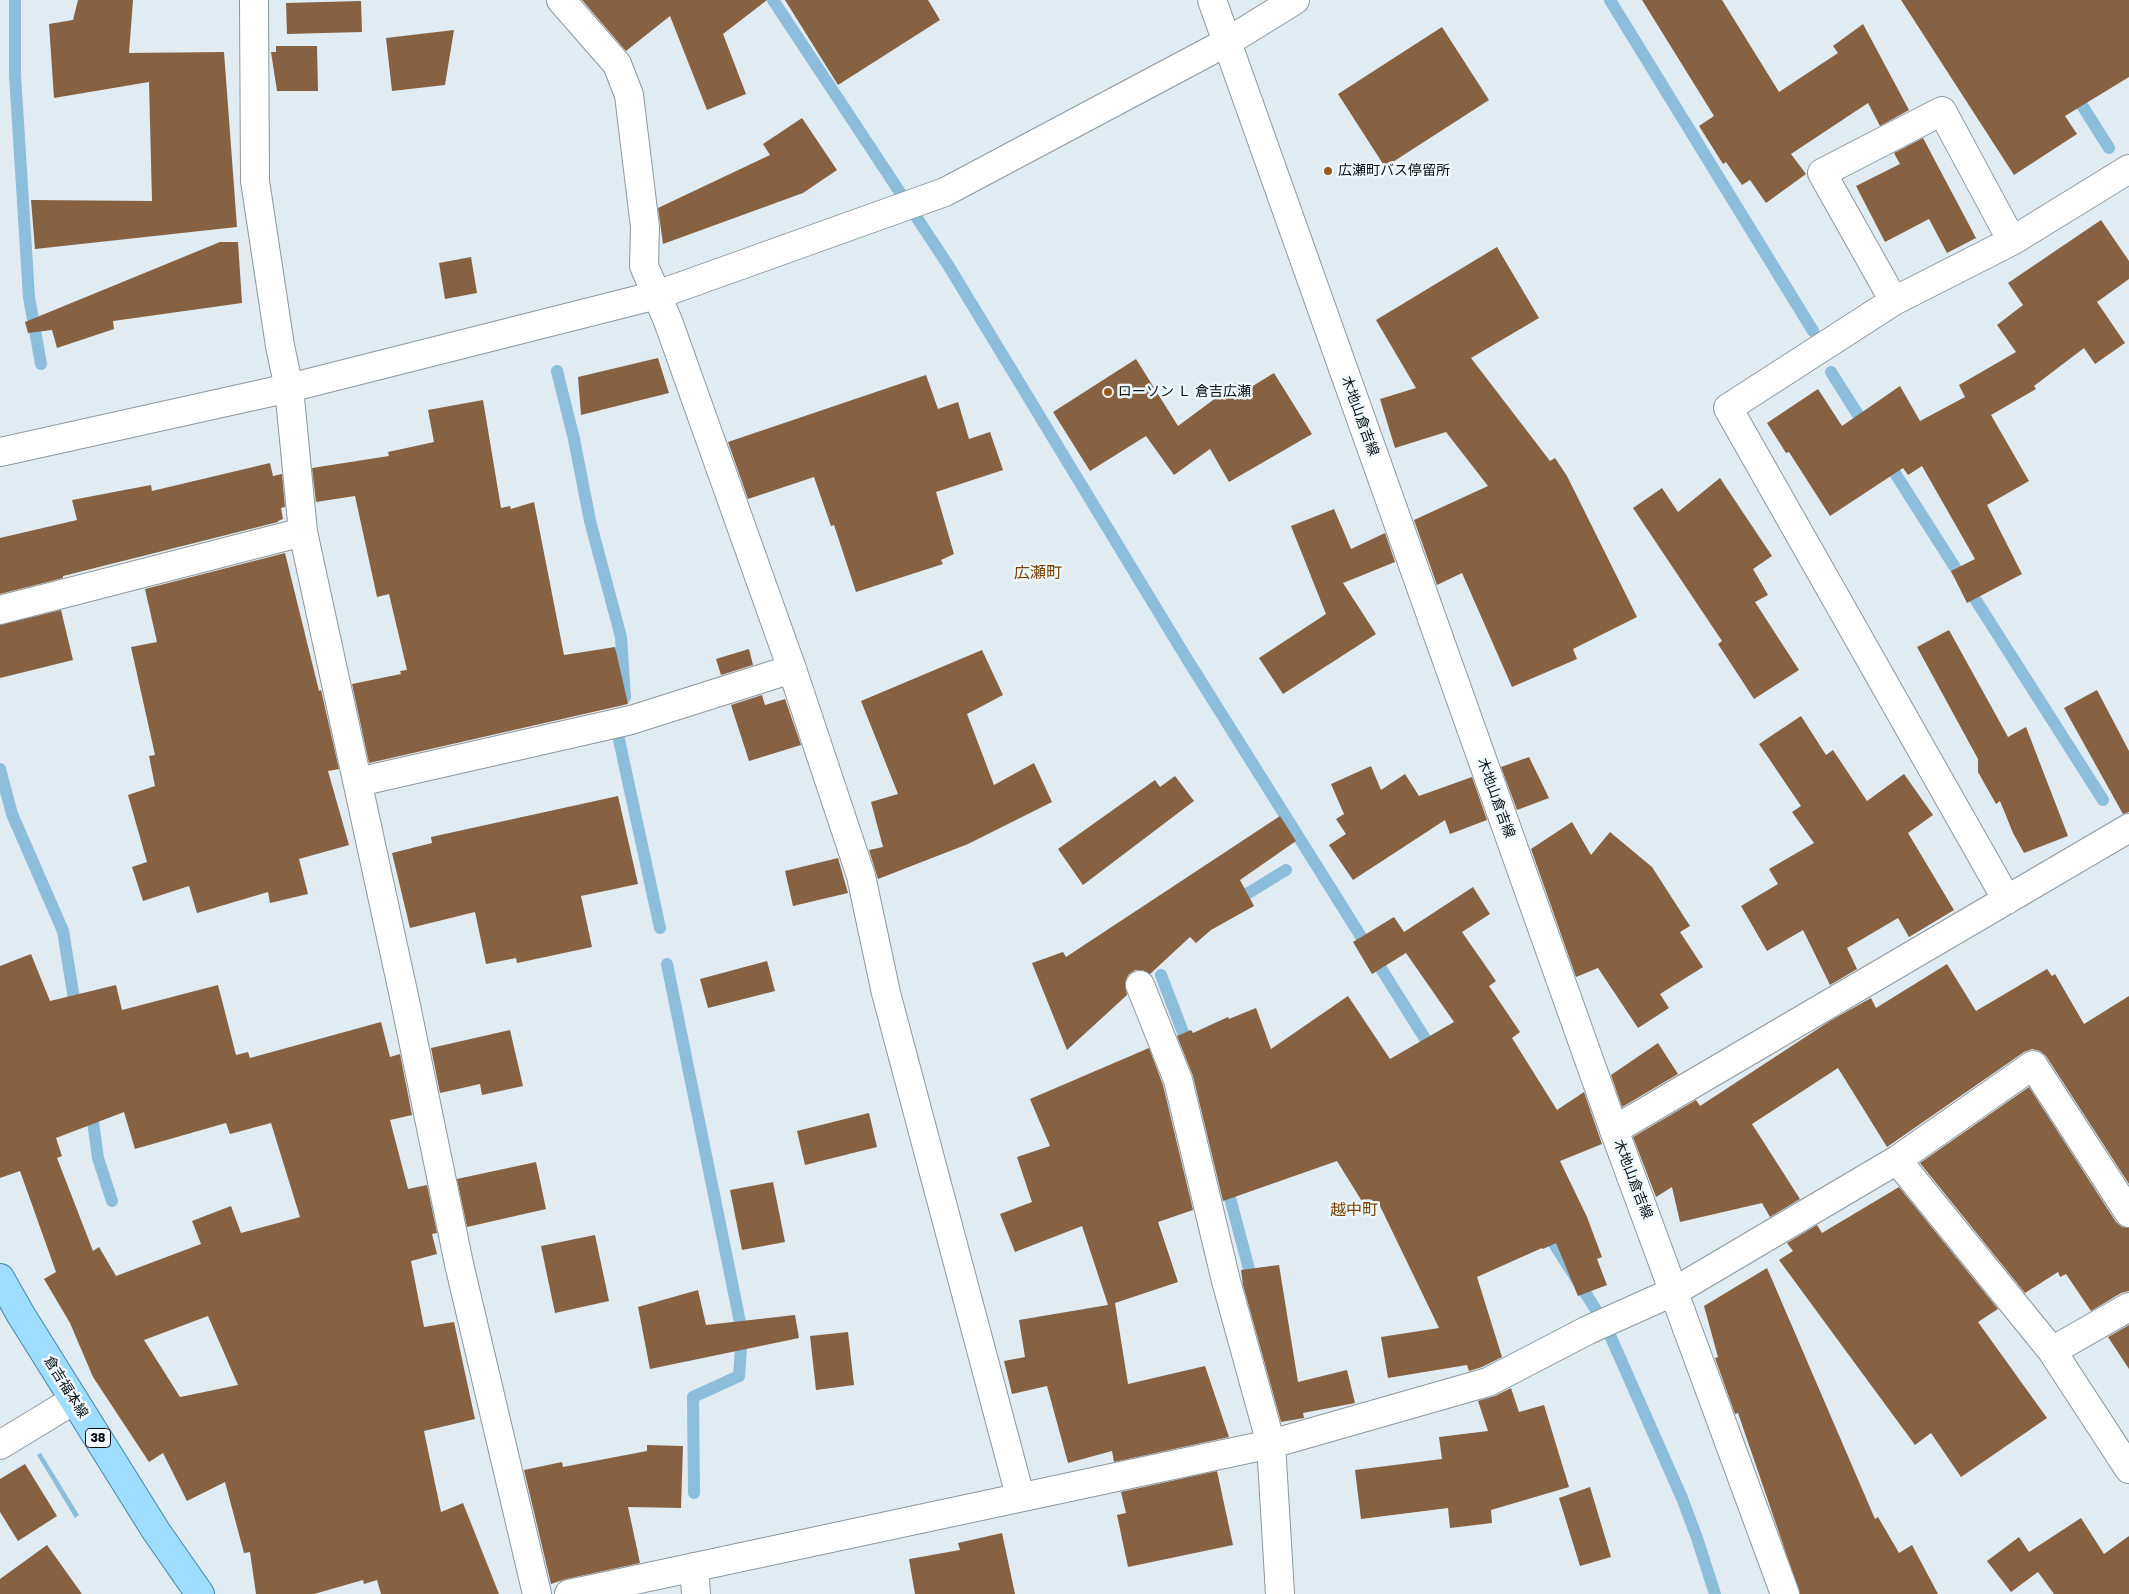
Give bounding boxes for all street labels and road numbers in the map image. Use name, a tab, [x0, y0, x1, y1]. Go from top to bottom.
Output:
street label: 木地山倉吉線	[1338, 374, 1382, 458]
street label: 木地山倉吉線	[1474, 756, 1518, 840]
street label: 木地山倉吉線	[1610, 1137, 1656, 1221]
street label: 倉吉福本線	[40, 1353, 92, 1421]
road number: 38	[86, 1429, 110, 1448]

